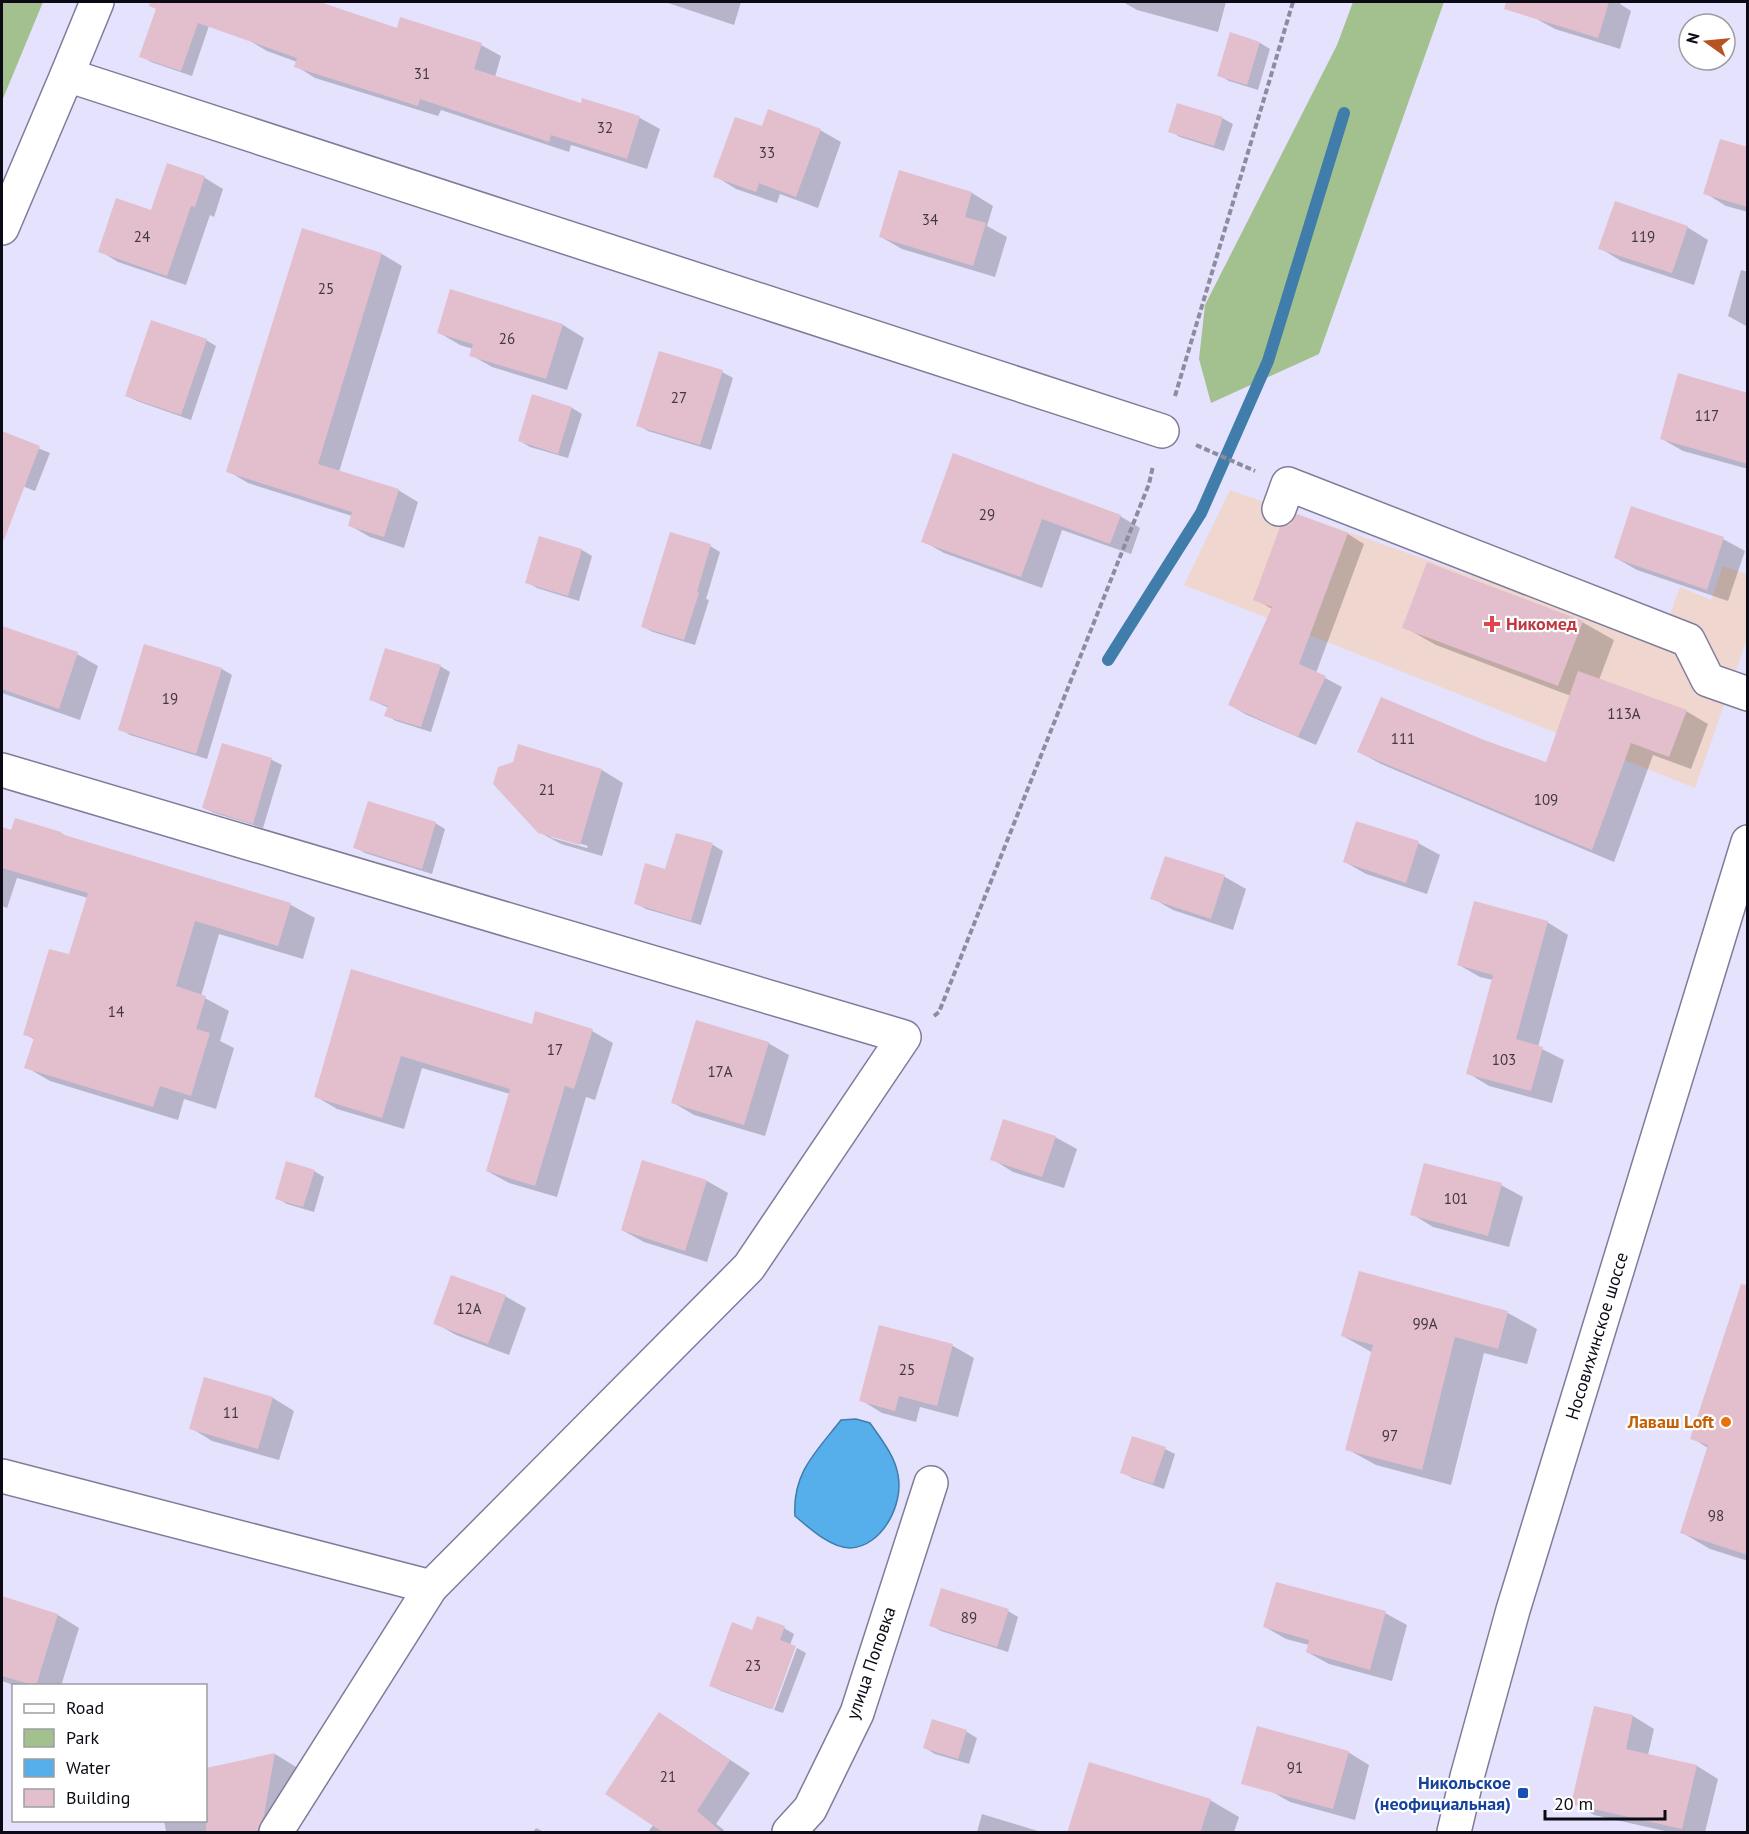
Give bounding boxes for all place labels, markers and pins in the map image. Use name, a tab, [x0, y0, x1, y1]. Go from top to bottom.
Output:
place label: Никомед	[1506, 612, 1577, 635]
marker: Никомед	[1483, 615, 1501, 633]
place label: Лаваш Loft	[1627, 1410, 1715, 1433]
marker: Лаваш Loft	[1719, 1415, 1733, 1429]
place label: Никольское (неофициальная)	[1374, 1771, 1511, 1815]
marker: Никольское (неофициальная)	[1516, 1786, 1530, 1800]

